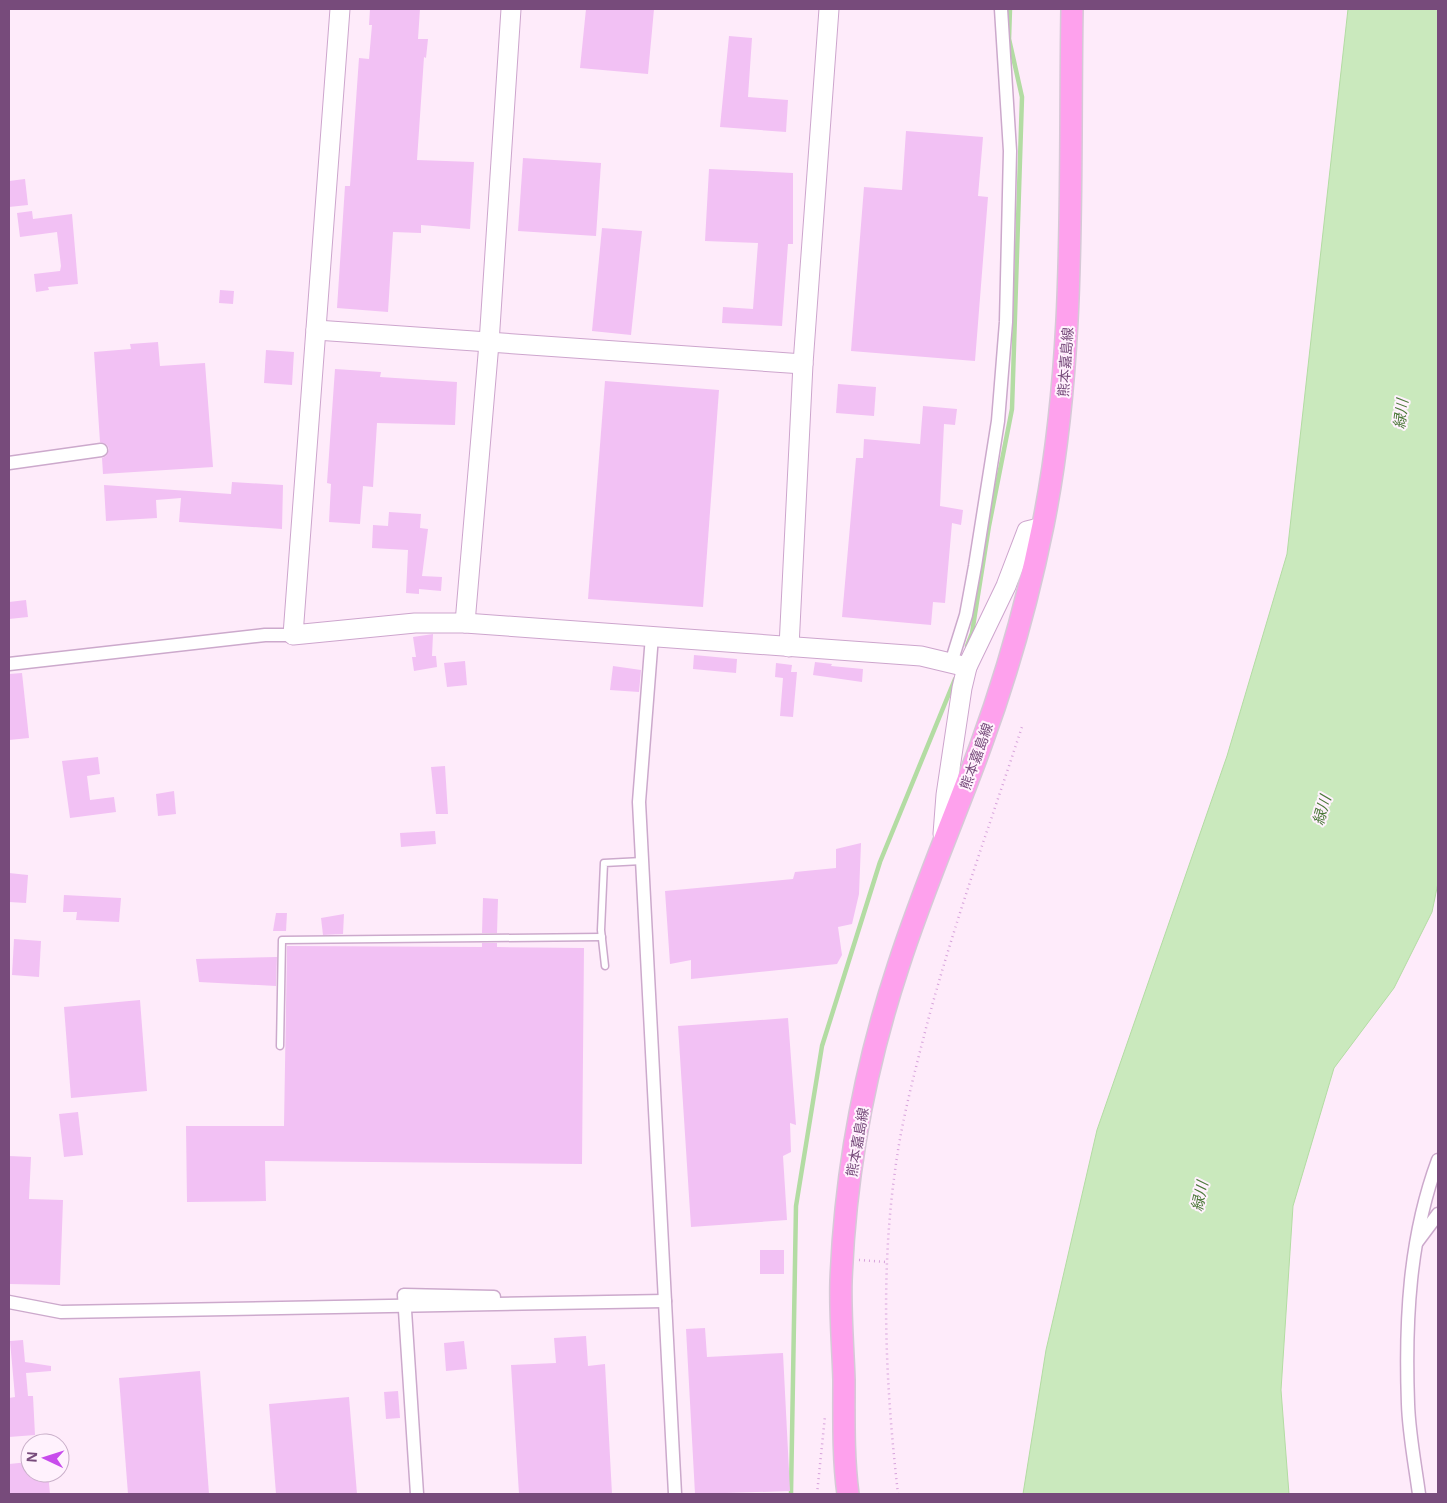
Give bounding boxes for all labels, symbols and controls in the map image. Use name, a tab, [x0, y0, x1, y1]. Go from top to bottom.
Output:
street label: 熊本嘉島線	[1053, 326, 1077, 398]
water label: 緑川	[1388, 396, 1412, 430]
street label: 熊本嘉島線	[955, 720, 997, 792]
water label: 緑川	[1307, 791, 1335, 827]
street label: 熊本嘉島線	[842, 1106, 872, 1178]
water label: 緑川	[1186, 1177, 1212, 1213]
north arrow	[20, 1433, 70, 1483]
text: N	[22, 1451, 41, 1463]

